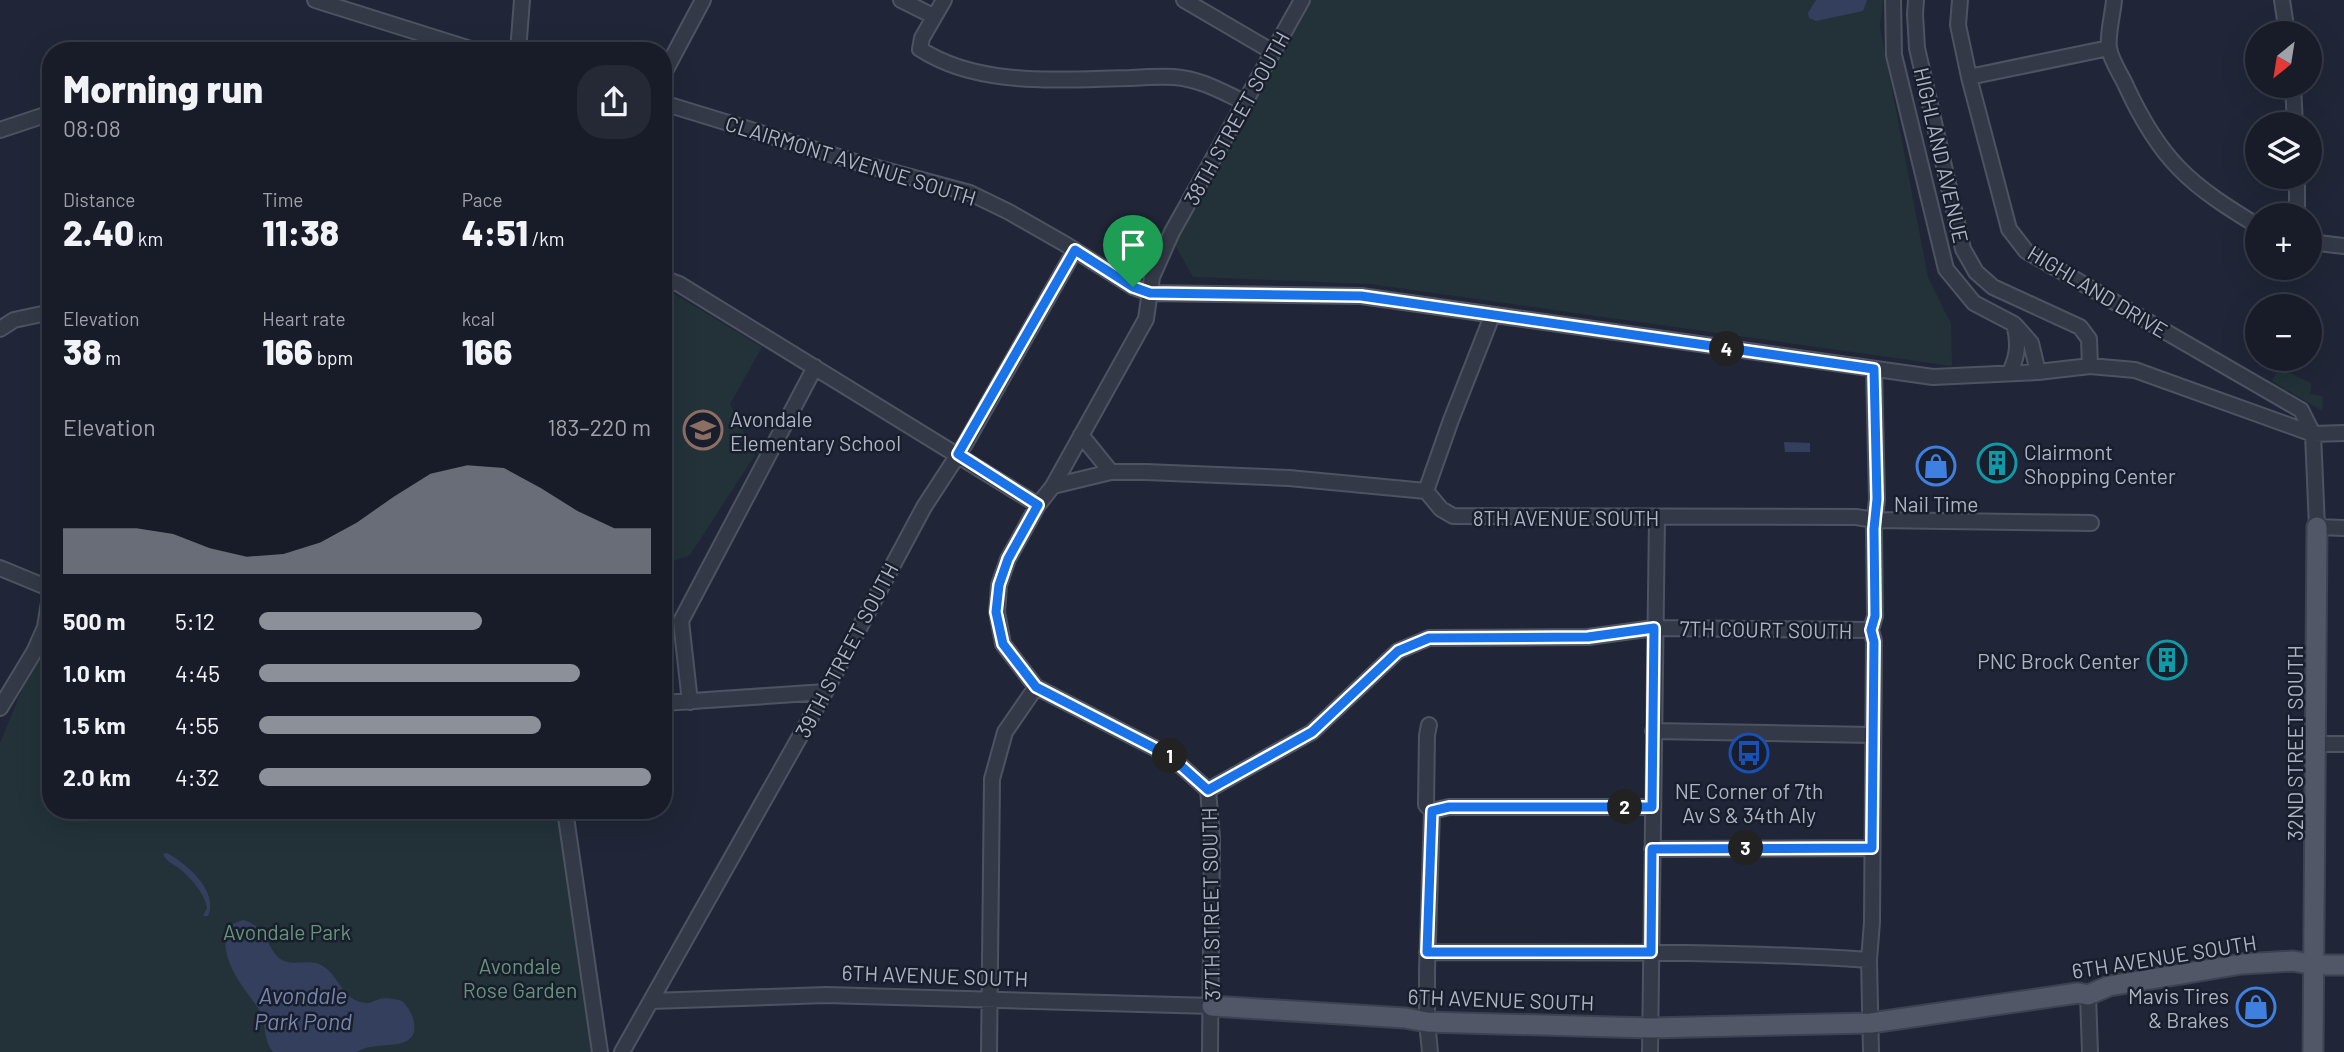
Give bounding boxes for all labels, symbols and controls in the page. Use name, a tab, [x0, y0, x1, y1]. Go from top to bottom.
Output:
north arrow	[2245, 21, 2322, 98]
map controls	[2245, 21, 2322, 371]
street label: 38TH STREET SOUTH	[1178, 27, 1294, 209]
text: Morning run	[63, 65, 263, 111]
button: share	[577, 65, 651, 139]
street label: HIGHLAND AVENUE	[1910, 65, 1974, 245]
street label: CLAIRMONT AVENUE SOUTH	[723, 110, 979, 210]
button: layers	[2245, 112, 2322, 189]
text: 08:08	[63, 114, 121, 142]
text: Distance	[63, 188, 135, 211]
text: Time	[262, 188, 303, 211]
text: Pace	[462, 188, 503, 211]
button: +	[2245, 203, 2322, 280]
text: 2.40	[63, 211, 134, 253]
text: 11:38	[262, 211, 339, 253]
text: 4:51	[462, 211, 528, 253]
pin	[1103, 215, 1163, 287]
icon: arrive	[1114, 226, 1152, 264]
text: km	[134, 227, 163, 250]
text: /km	[528, 227, 565, 250]
street label: HIGHLAND DRIVE	[2024, 239, 2172, 343]
button: −	[2245, 294, 2322, 371]
text: Elevation	[63, 307, 140, 330]
text: Heart rate	[262, 307, 346, 330]
text: kcal	[462, 307, 495, 330]
text: 38	[63, 330, 101, 372]
text: 166	[262, 330, 313, 372]
text: 166	[462, 330, 512, 372]
pin: 4	[1710, 332, 1744, 366]
text: 4	[1721, 337, 1732, 360]
text: m	[101, 346, 121, 369]
text: bpm	[313, 346, 353, 369]
place label: Avondale Elementary School	[730, 406, 901, 455]
school or university icon: Avondale Elementary School	[682, 409, 724, 451]
text: Elevation	[63, 413, 156, 441]
text: 183–220 m	[547, 413, 651, 441]
place label: Clairmont Shopping Center	[2024, 439, 2176, 488]
building icon: Clairmont Shopping Center	[1976, 442, 2018, 484]
shop icon: Nail Time	[1915, 445, 1957, 487]
place label: Nail Time	[1894, 491, 1978, 516]
street label: 8TH AVENUE SOUTH	[1473, 505, 1659, 530]
street label: 39TH STREET SOUTH	[789, 558, 903, 742]
text: 500 m	[63, 607, 125, 635]
text: 5:12	[175, 607, 215, 635]
street label: 7TH COURT SOUTH	[1679, 615, 1853, 643]
building icon: PNC Brock Center	[2146, 639, 2188, 681]
street label: 32ND STREET SOUTH	[2282, 645, 2307, 841]
place label: PNC Brock Center	[1977, 648, 2140, 673]
text: 1.0 km	[63, 659, 126, 687]
text: 4:45	[175, 659, 220, 687]
text: 1.5 km	[63, 711, 126, 739]
text: 4:55	[175, 711, 219, 739]
bus stop icon: NE Corner of 7th Av S & 34th Aly	[1728, 732, 1770, 774]
pin: 1	[1152, 738, 1188, 774]
text: 1	[1166, 744, 1173, 767]
text: 2.0 km	[63, 763, 131, 791]
text: 4:32	[175, 763, 220, 791]
place label: NE Corner of 7th Av S & 34th Aly	[1675, 778, 1823, 827]
pin: 2	[1608, 790, 1642, 824]
text: 2	[1619, 795, 1630, 818]
street label: 37TH STREET SOUTH	[1196, 807, 1224, 1001]
pin: 3	[1728, 830, 1764, 866]
text: 3	[1740, 836, 1751, 859]
park label: Avondale Park	[223, 919, 351, 944]
street label: 6TH AVENUE SOUTH	[2070, 929, 2258, 983]
park label: Avondale Rose Garden	[463, 953, 577, 1002]
street label: 6TH AVENUE SOUTH	[841, 959, 1029, 991]
water label: Avondale Park Pond	[254, 981, 352, 1035]
street label: 6TH AVENUE SOUTH	[1407, 983, 1595, 1015]
place label: Mavis Tires & Brakes	[2128, 983, 2229, 1032]
shop icon: Mavis Tires & Brakes	[2235, 986, 2277, 1028]

